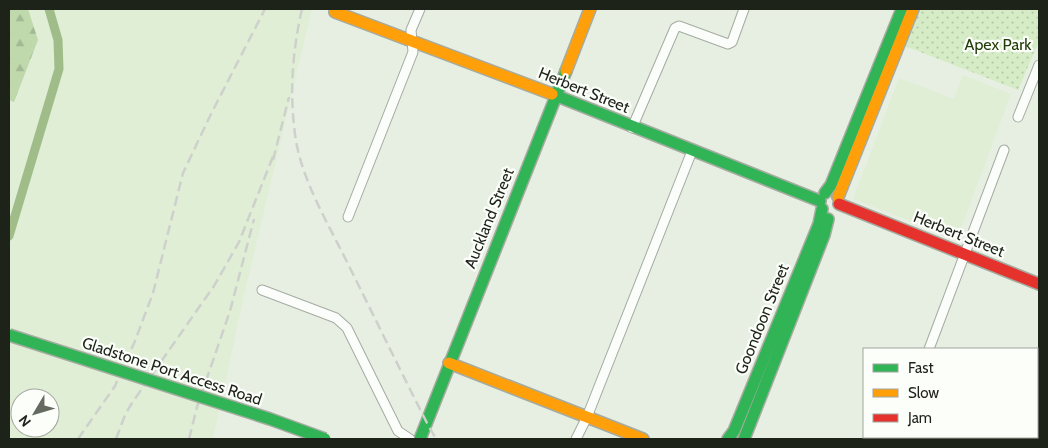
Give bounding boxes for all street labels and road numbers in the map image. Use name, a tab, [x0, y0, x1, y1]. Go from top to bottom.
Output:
street label: Herbert Street	[536, 63, 633, 117]
street label: Auckland Street	[460, 165, 518, 271]
street label: Herbert Street	[911, 207, 1008, 261]
street label: Goondoon Street	[731, 260, 793, 377]
street label: Gladstone Port Access Road	[80, 333, 264, 409]

